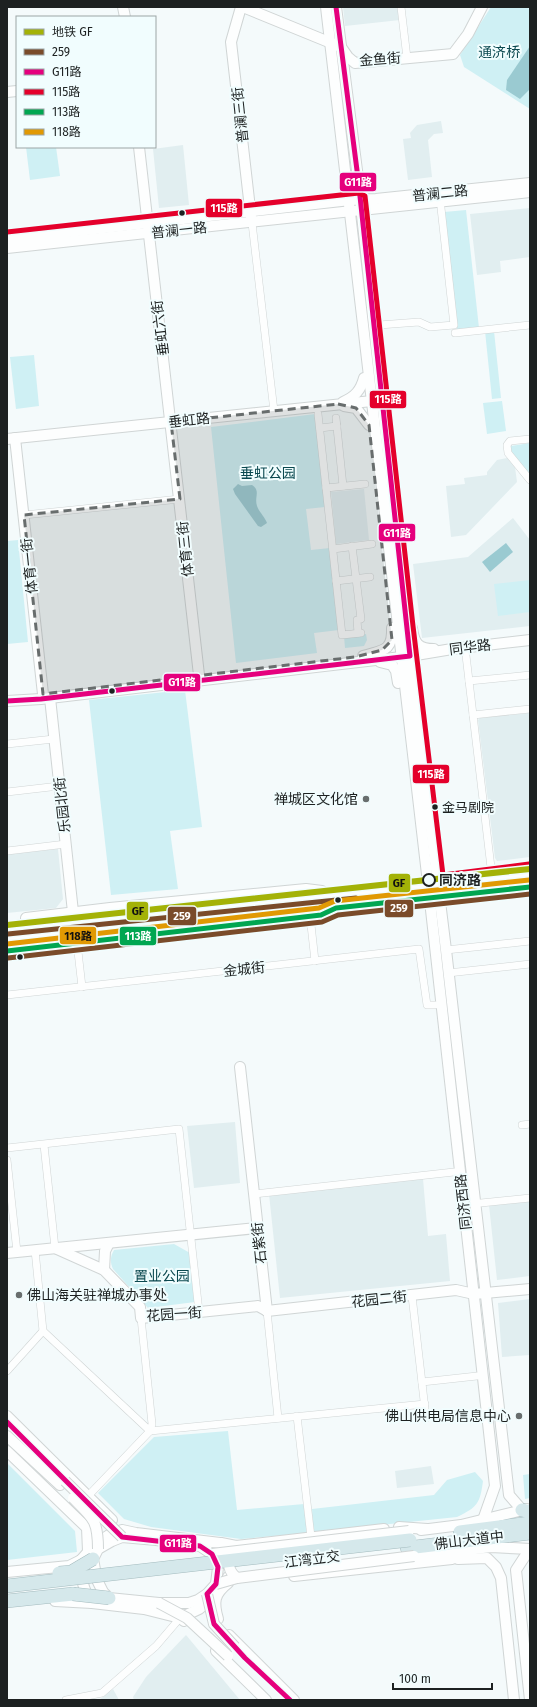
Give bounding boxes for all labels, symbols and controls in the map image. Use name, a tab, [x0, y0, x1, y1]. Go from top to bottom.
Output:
legend	[16, 16, 156, 148]
text: 地铁 GF	[52, 25, 93, 39]
park label: 通济桥	[478, 44, 520, 61]
text: 259	[52, 45, 70, 59]
street label: 金鱼街	[358, 50, 402, 69]
text: G11路	[52, 65, 81, 79]
text: 115路	[52, 85, 80, 99]
street label: 普澜三街	[229, 86, 252, 144]
text: 113路	[52, 105, 80, 119]
text: 118路	[52, 125, 81, 139]
line badge: G11路	[339, 172, 377, 192]
text: G11路	[344, 176, 373, 189]
street label: 普澜二路	[411, 182, 469, 205]
line badge: 115路	[205, 198, 243, 218]
text: 115路	[211, 202, 238, 215]
unlabelled marker	[177, 208, 187, 218]
street label: 普澜一路	[150, 219, 208, 242]
street label: 垂虹六街	[149, 299, 172, 357]
line badge: 115路	[369, 390, 407, 409]
text: 115路	[375, 393, 402, 406]
street label: 垂虹路	[167, 410, 211, 431]
park label: 垂虹公园	[240, 465, 296, 482]
street label: 体育三街	[174, 520, 197, 578]
line badge: G11路	[378, 523, 416, 542]
text: G11路	[383, 527, 412, 540]
street label: 体育一街	[18, 537, 41, 595]
street label: 同华路	[448, 637, 492, 658]
line badge: G11路	[163, 673, 201, 692]
text: G11路	[168, 676, 197, 689]
unlabelled marker	[107, 686, 117, 696]
line badge: 115路	[412, 764, 450, 784]
text: 115路	[418, 768, 445, 781]
street label: 乐园北街	[51, 776, 74, 834]
place label: 禅城区文化馆	[274, 791, 358, 808]
marker: 禅城区文化馆	[361, 794, 371, 804]
place label: 金马剧院	[442, 800, 494, 815]
marker: 金马剧院	[430, 802, 440, 812]
place label: 同济路	[439, 872, 481, 889]
line badge: GF	[388, 873, 411, 893]
marker: 同济路	[422, 873, 436, 887]
text: GF	[393, 877, 406, 890]
unlabelled marker	[333, 895, 343, 905]
line badge: 259	[384, 899, 414, 918]
line badge: GF	[126, 901, 149, 921]
text: 259	[390, 902, 408, 915]
text: GF	[132, 905, 145, 918]
line badge: 259	[167, 906, 197, 926]
text: 259	[173, 910, 191, 923]
line badge: 118路	[59, 926, 97, 945]
line badge: 113路	[119, 926, 157, 946]
text: 118路	[64, 930, 93, 943]
text: 113路	[125, 930, 152, 943]
unlabelled marker	[15, 952, 25, 962]
street label: 金城街	[222, 959, 266, 980]
street label: 同济西路	[452, 1173, 475, 1231]
street label: 石紫街	[249, 1221, 270, 1265]
park label: 置业公园	[134, 1268, 190, 1285]
place label: 佛山海关驻禅城办事处	[27, 1287, 167, 1304]
street label: 花园二街	[350, 1288, 408, 1311]
marker: 佛山海关驻禅城办事处	[14, 1290, 24, 1300]
street label: 花园一街	[146, 1304, 203, 1325]
place label: 佛山供电局信息中心	[385, 1408, 511, 1425]
marker: 佛山供电局信息中心	[514, 1411, 524, 1421]
street label: 佛山大道中	[433, 1528, 505, 1553]
line badge: G11路	[159, 1534, 197, 1553]
text: G11路	[164, 1537, 193, 1550]
street label: 江湾立交	[283, 1548, 341, 1571]
scale bar	[393, 1665, 492, 1691]
text: 100 m	[399, 1672, 431, 1686]

